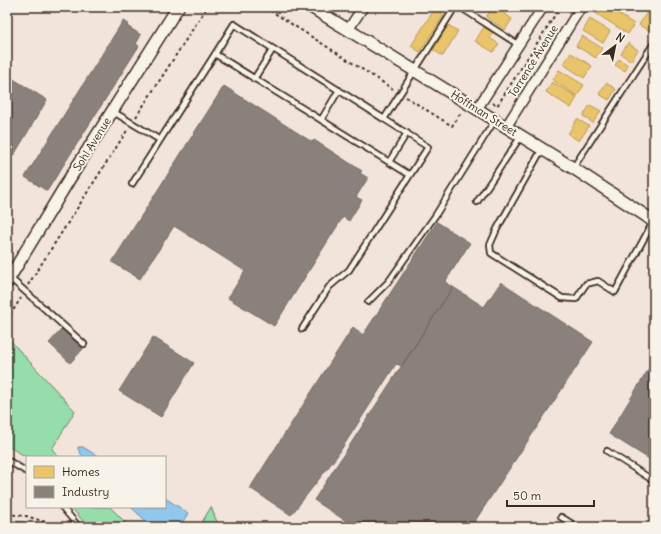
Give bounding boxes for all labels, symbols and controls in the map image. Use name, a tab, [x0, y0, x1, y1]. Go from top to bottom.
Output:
street label: Torrence Avenue	[505, 22, 561, 100]
north arrow	[595, 26, 635, 66]
text: N	[613, 30, 627, 45]
street label: Hoffman Street	[448, 87, 520, 139]
street label: Sohl Avenue	[70, 115, 114, 173]
legend	[26, 456, 166, 508]
text: Homes	[62, 464, 100, 479]
scale bar	[507, 482, 594, 508]
text: Industry	[62, 484, 109, 499]
text: 50 m	[513, 488, 542, 503]

